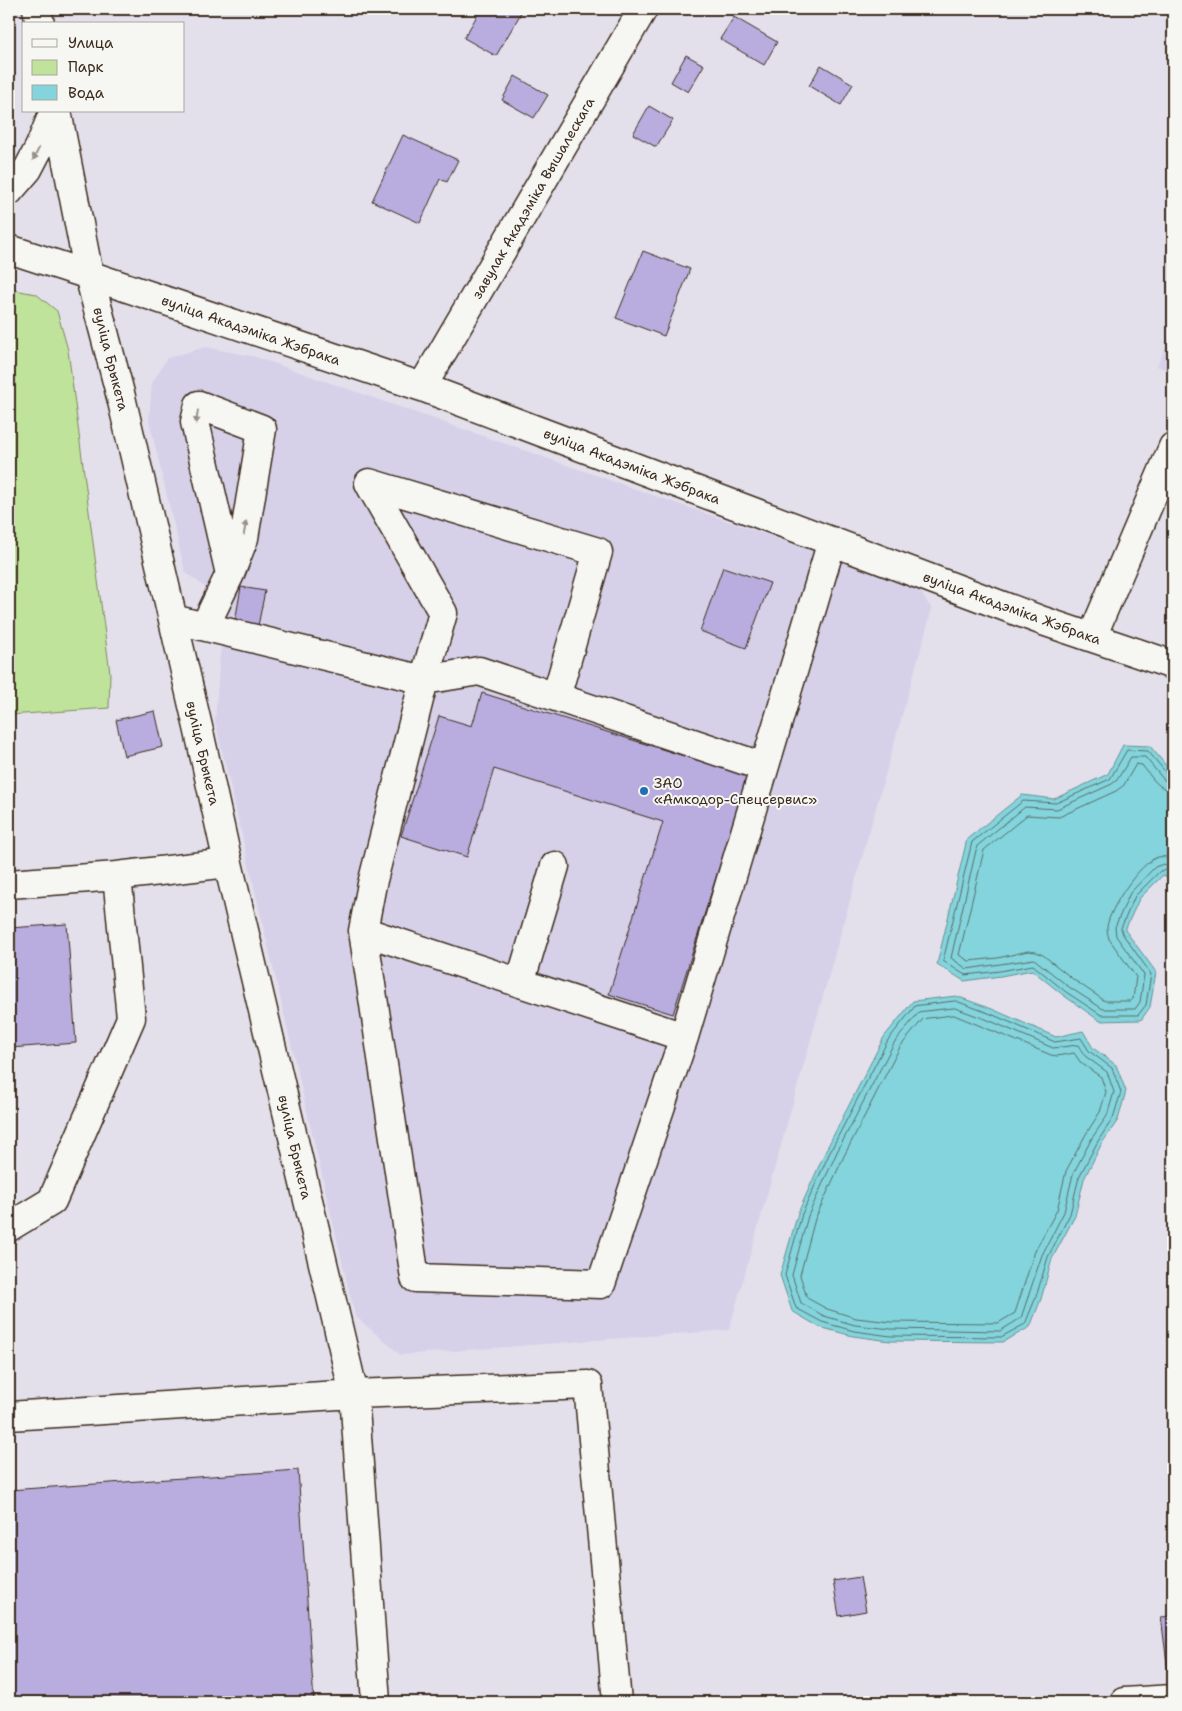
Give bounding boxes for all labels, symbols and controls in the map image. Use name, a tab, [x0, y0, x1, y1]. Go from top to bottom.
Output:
legend	[22, 22, 185, 112]
text: Улица	[68, 33, 114, 53]
text: Парк	[68, 57, 104, 77]
text: Вода	[68, 83, 105, 103]
street label: завулак Акадэміка Вышалескага	[468, 94, 598, 302]
one-way arrow	[32, 147, 40, 161]
street label: вуліца Акадэміка Жэбрака	[159, 291, 343, 369]
street label: вуліца Брыкета	[89, 305, 133, 413]
one-way arrow	[193, 410, 201, 426]
street label: вуліца Акадэміка Жэбрака	[541, 424, 723, 508]
one-way arrow	[242, 519, 250, 535]
street label: вуліца Акадэміка Жэбрака	[921, 567, 1104, 649]
street label: вуліца Брыкета	[182, 699, 224, 807]
place label: ЗАО «Амкодор-Спецсервис»	[654, 774, 817, 808]
marker: ЗАО «Амкодор-Спецсервис»	[638, 785, 650, 797]
street label: вуліца Брыкета	[274, 1093, 316, 1201]

